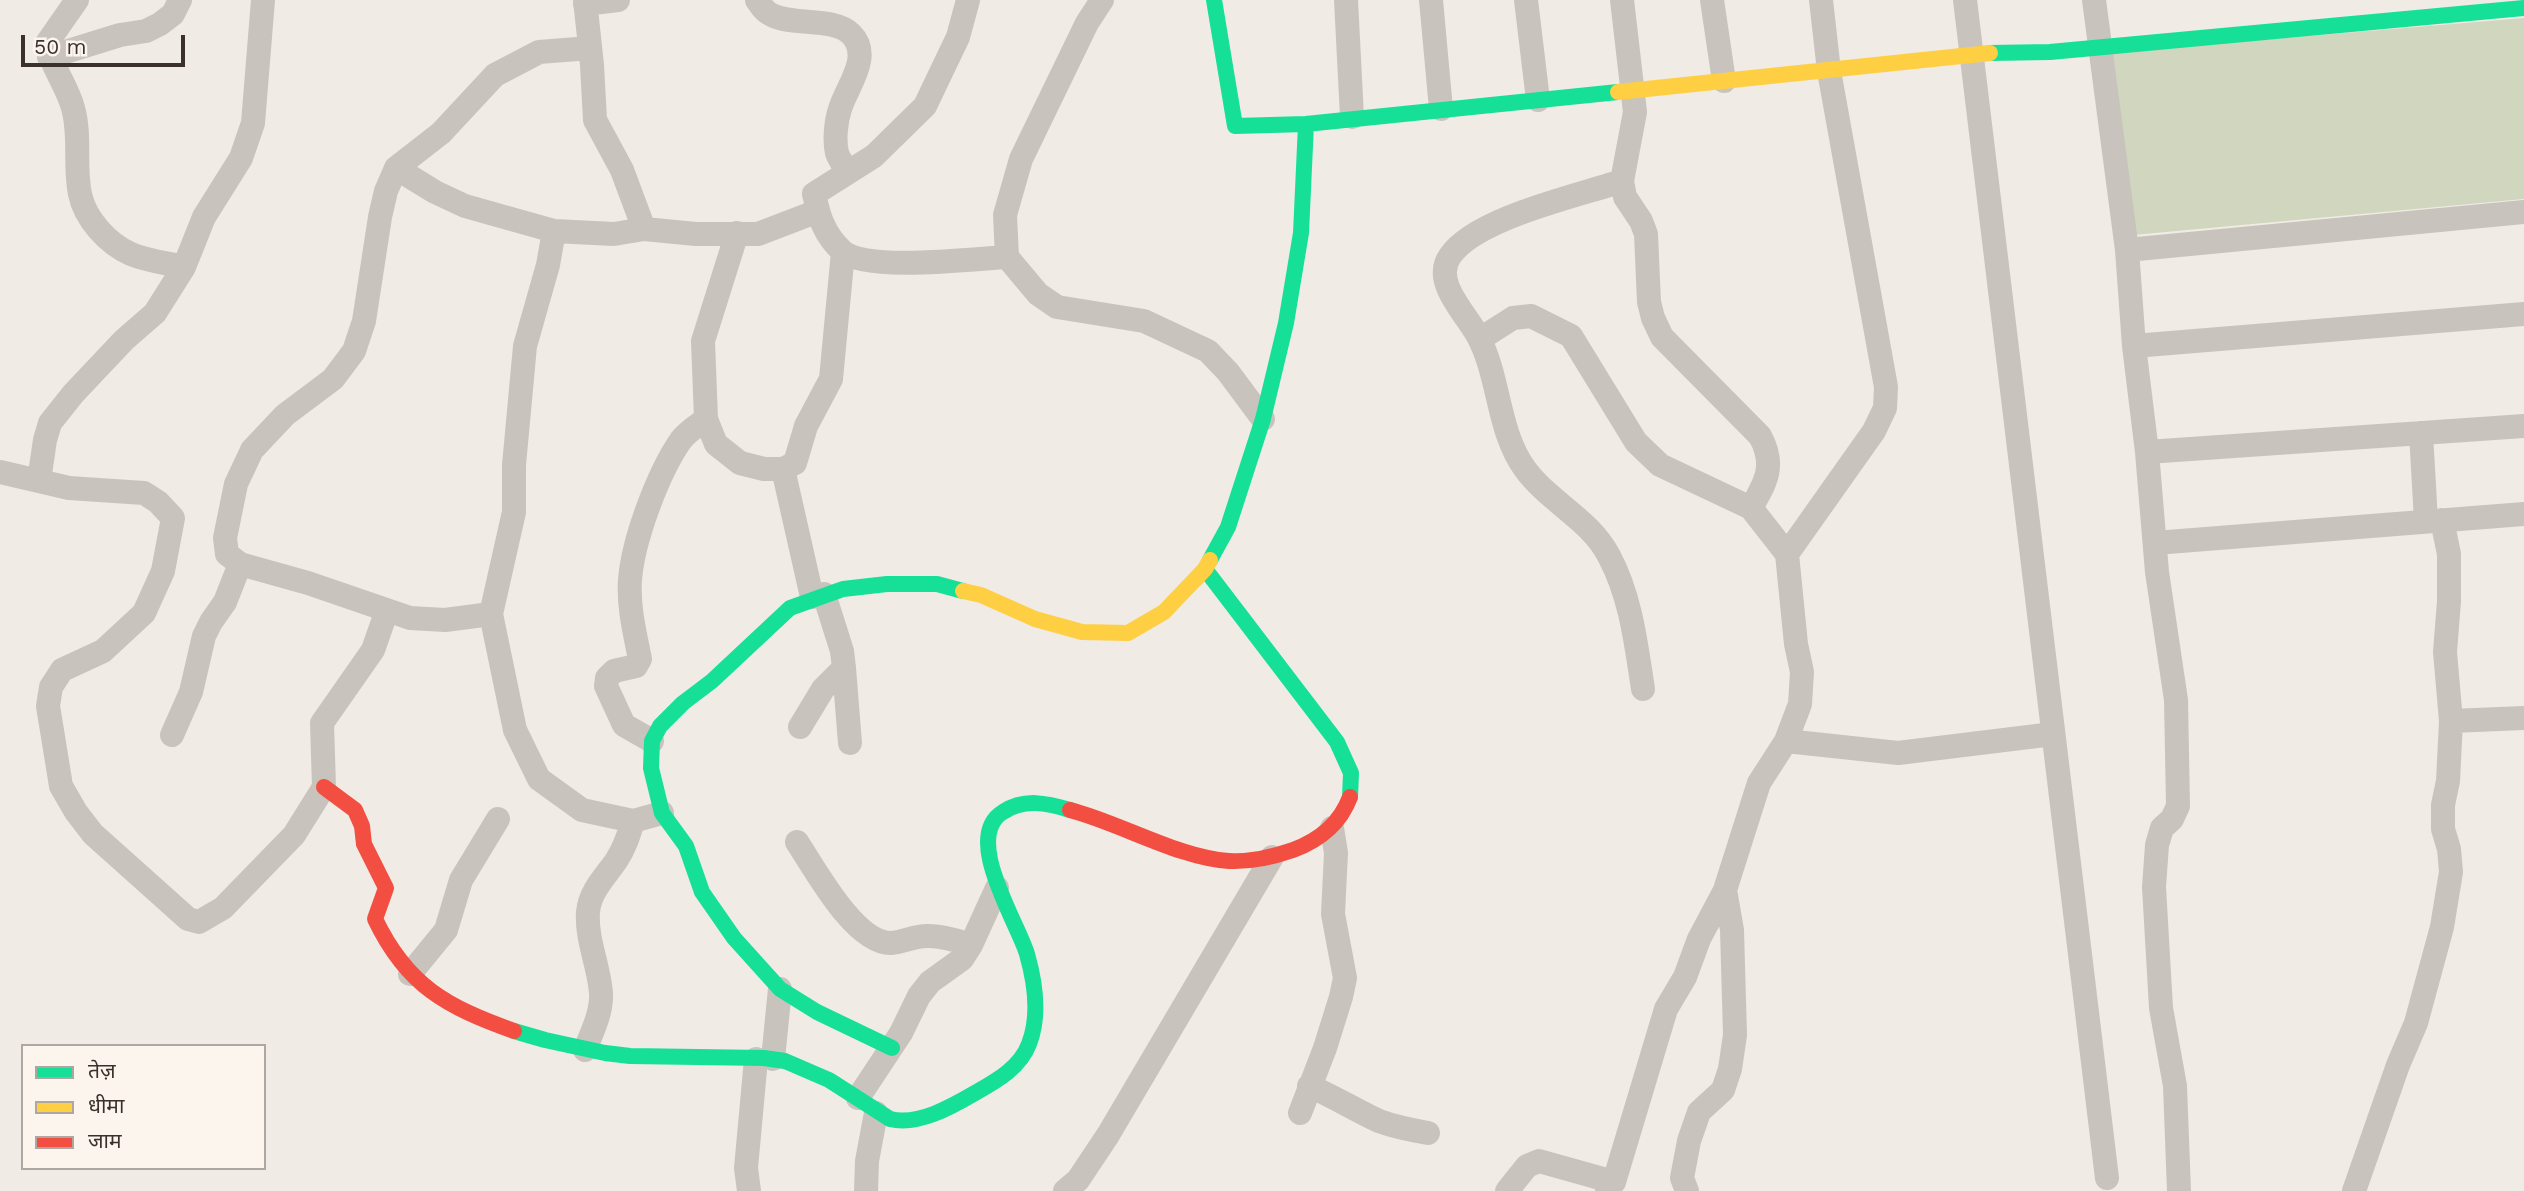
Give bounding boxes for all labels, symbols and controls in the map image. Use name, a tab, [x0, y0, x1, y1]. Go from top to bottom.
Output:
scale bar	[24, 21, 189, 65]
text: 50 m	[34, 34, 86, 59]
legend	[21, 1044, 266, 1170]
text: तेज़	[88, 1058, 116, 1083]
text: धीमा	[88, 1093, 124, 1118]
text: जाम	[88, 1128, 122, 1153]

